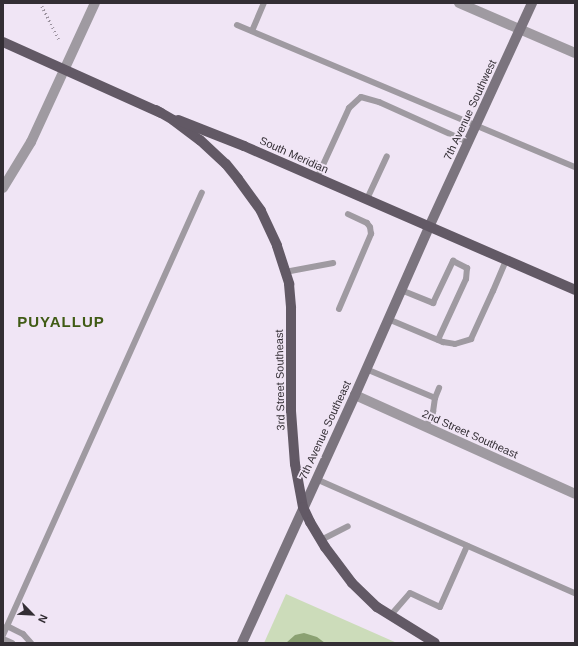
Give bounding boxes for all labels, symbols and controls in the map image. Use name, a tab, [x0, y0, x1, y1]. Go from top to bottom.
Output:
street label: 7th Avenue Southwest	[441, 57, 499, 163]
street label: South Meridian	[258, 134, 330, 176]
district label: PUYALLUP	[17, 313, 105, 331]
street label: 3rd Street Southeast	[273, 329, 287, 431]
street label: 7th Avenue Southeast	[296, 378, 354, 482]
street label: 2nd Street Southeast	[420, 407, 520, 461]
north arrow	[12, 594, 52, 634]
text: N	[36, 613, 50, 625]

